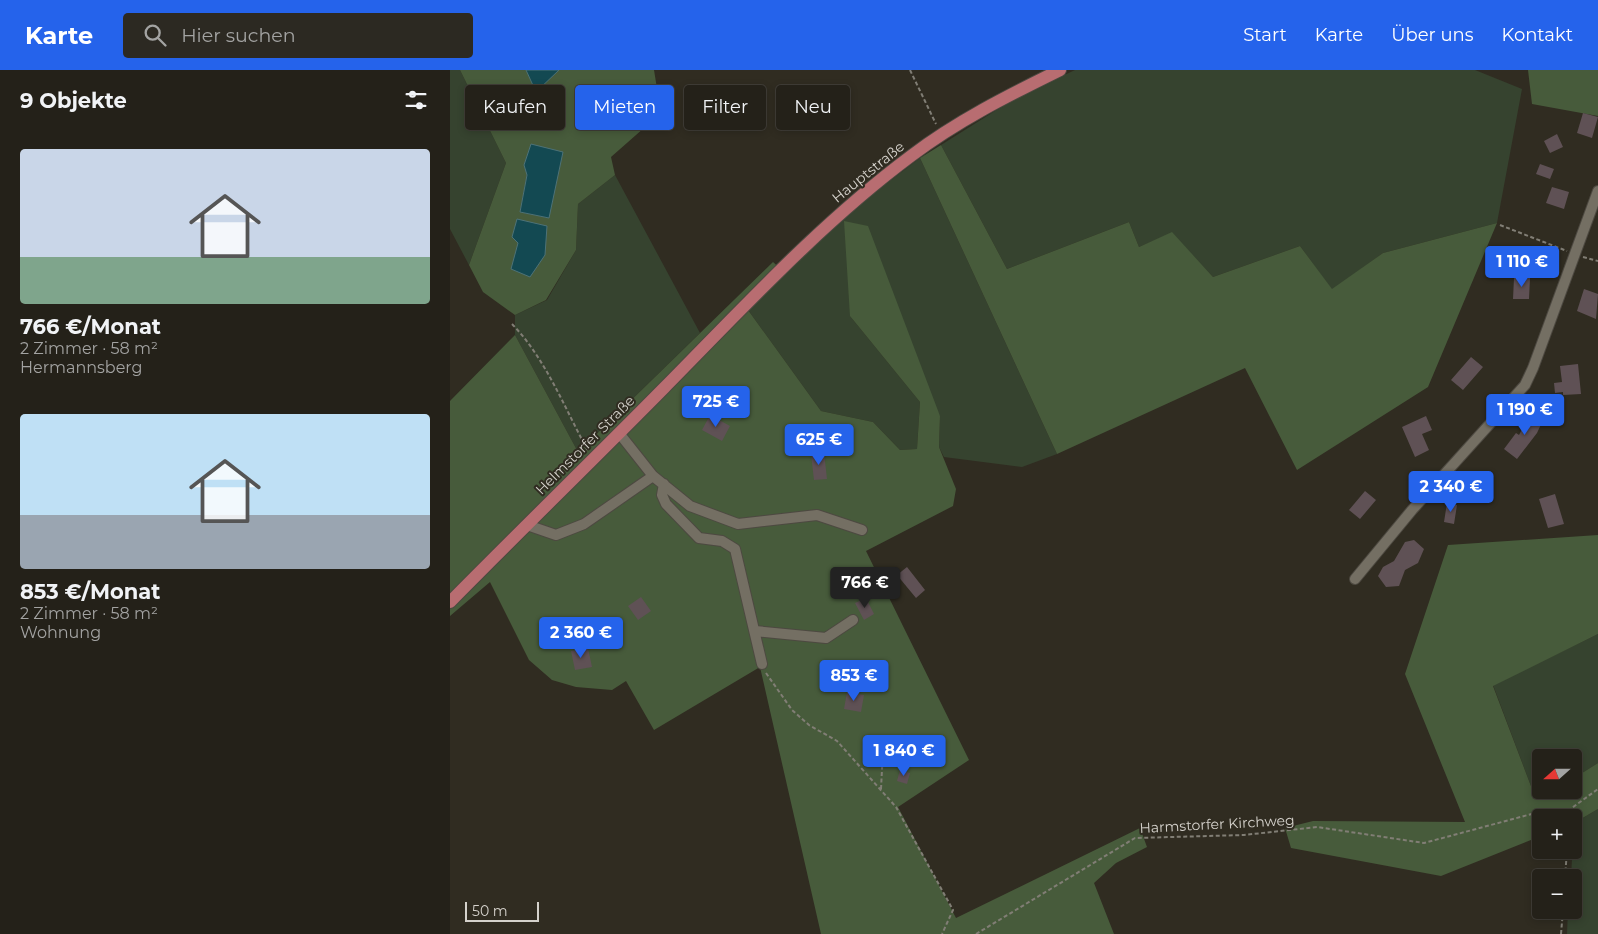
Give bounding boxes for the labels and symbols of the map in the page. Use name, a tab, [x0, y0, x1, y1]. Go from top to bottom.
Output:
street label: Hauptstraße	[828, 137, 908, 207]
pin: 1 110 €	[1476, 246, 1568, 288]
pin: 725 €	[681, 386, 751, 428]
street label: Helmstorfer Straße	[532, 392, 638, 498]
pin: 1 190 €	[1479, 394, 1571, 436]
pin: 625 €	[784, 424, 854, 466]
pin: 2 340 €	[1405, 470, 1497, 513]
pin: 766 €	[830, 566, 900, 609]
pin: 2 360 €	[535, 616, 627, 659]
pin: 853 €	[819, 660, 889, 702]
pin: 1 840 €	[858, 734, 950, 777]
north arrow	[1532, 749, 1582, 799]
street label: Harmstorfer Kirchweg	[1139, 811, 1295, 837]
scale bar	[465, 899, 539, 922]

